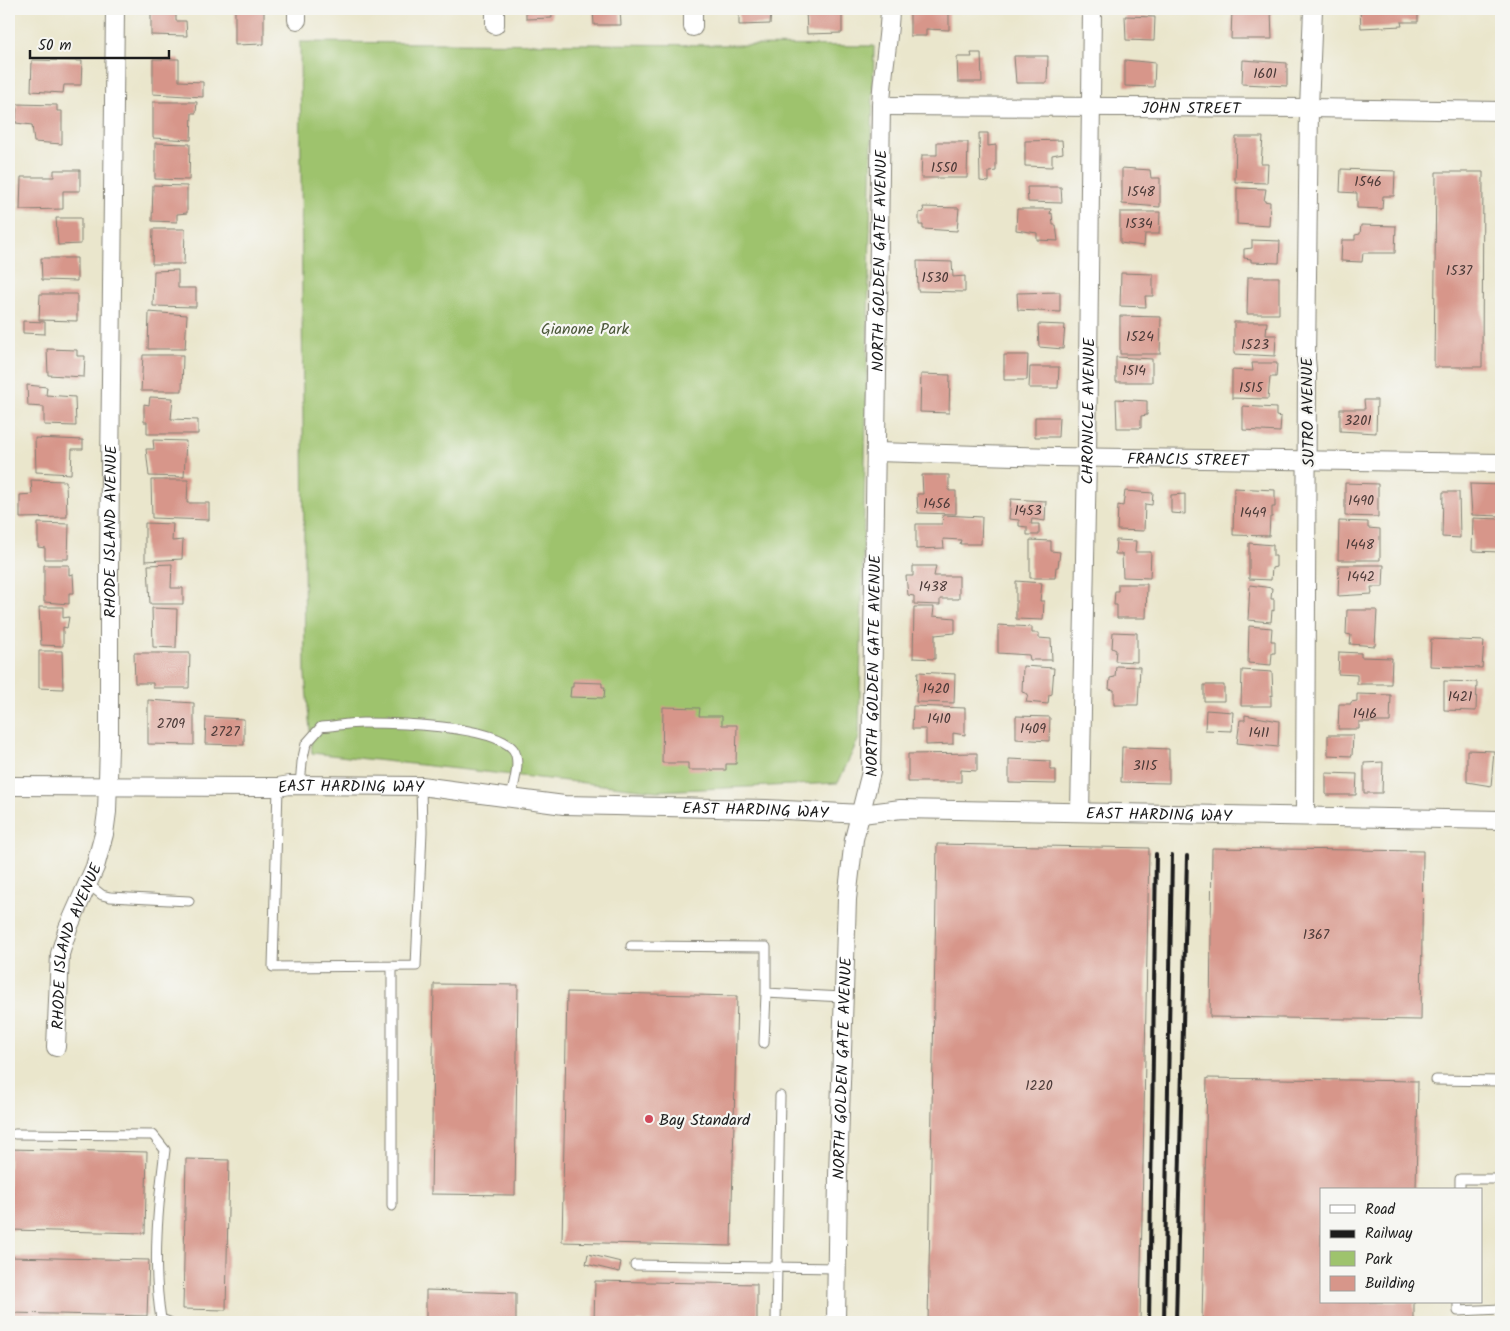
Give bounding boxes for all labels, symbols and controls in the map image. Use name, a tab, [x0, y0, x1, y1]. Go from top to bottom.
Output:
scale bar	[30, 28, 169, 60]
text: 50 m	[38, 34, 72, 58]
house number: 1601	[1253, 63, 1277, 85]
street label: JOHN STREET	[1141, 96, 1242, 122]
street label: NORTH GOLDEN GATE AVENUE	[866, 149, 894, 372]
house number: 1550	[931, 157, 957, 179]
house number: 1546	[1354, 171, 1382, 193]
house number: 1548	[1127, 181, 1156, 203]
house number: 1534	[1125, 213, 1153, 235]
house number: 1537	[1446, 260, 1473, 282]
house number: 1530	[922, 267, 948, 289]
park label: Gianone Park	[541, 317, 629, 342]
house number: 1524	[1126, 326, 1154, 348]
house number: 1523	[1241, 334, 1269, 356]
street label: CHRONICLE AVENUE	[1075, 337, 1102, 485]
street label: SUTRO AVENUE	[1295, 356, 1322, 467]
house number: 1514	[1122, 360, 1146, 382]
house number: 1515	[1239, 377, 1264, 399]
house number: 3201	[1344, 410, 1372, 432]
street label: RHODE ISLAND AVENUE	[98, 444, 124, 618]
street label: FRANCIS STREET	[1127, 447, 1250, 474]
house number: 1490	[1348, 490, 1374, 512]
house number: 1456	[923, 493, 951, 515]
house number: 1453	[1014, 500, 1042, 522]
house number: 1449	[1240, 502, 1266, 524]
house number: 1448	[1346, 534, 1375, 556]
street label: NORTH GOLDEN GATE AVENUE	[860, 554, 888, 777]
house number: 1442	[1347, 566, 1375, 588]
house number: 1438	[919, 576, 948, 598]
house number: 1420	[922, 678, 950, 700]
house number: 1421	[1448, 686, 1472, 708]
house number: 1416	[1353, 703, 1377, 725]
house number: 1410	[927, 708, 951, 730]
house number: 2709	[157, 713, 185, 735]
house number: 1409	[1020, 718, 1046, 740]
house number: 2727	[210, 721, 240, 743]
house number: 1411	[1249, 722, 1269, 744]
house number: 3115	[1133, 755, 1159, 777]
street label: EAST HARDING WAY	[276, 774, 425, 801]
street label: EAST HARDING WAY	[682, 796, 830, 826]
street label: EAST HARDING WAY	[1086, 801, 1233, 829]
street label: RHODE ISLAND AVENUE	[46, 859, 109, 1030]
house number: 1367	[1303, 924, 1330, 946]
street label: NORTH GOLDEN GATE AVENUE	[827, 956, 859, 1180]
house number: 1220	[1025, 1075, 1053, 1097]
place label: Bay Standard	[659, 1108, 751, 1133]
marker: Bay Standard	[643, 1113, 655, 1125]
legend	[1320, 1188, 1482, 1304]
text: Road	[1365, 1198, 1396, 1222]
text: Railway	[1365, 1222, 1413, 1246]
text: Park	[1365, 1248, 1393, 1272]
text: Building	[1365, 1272, 1415, 1296]

